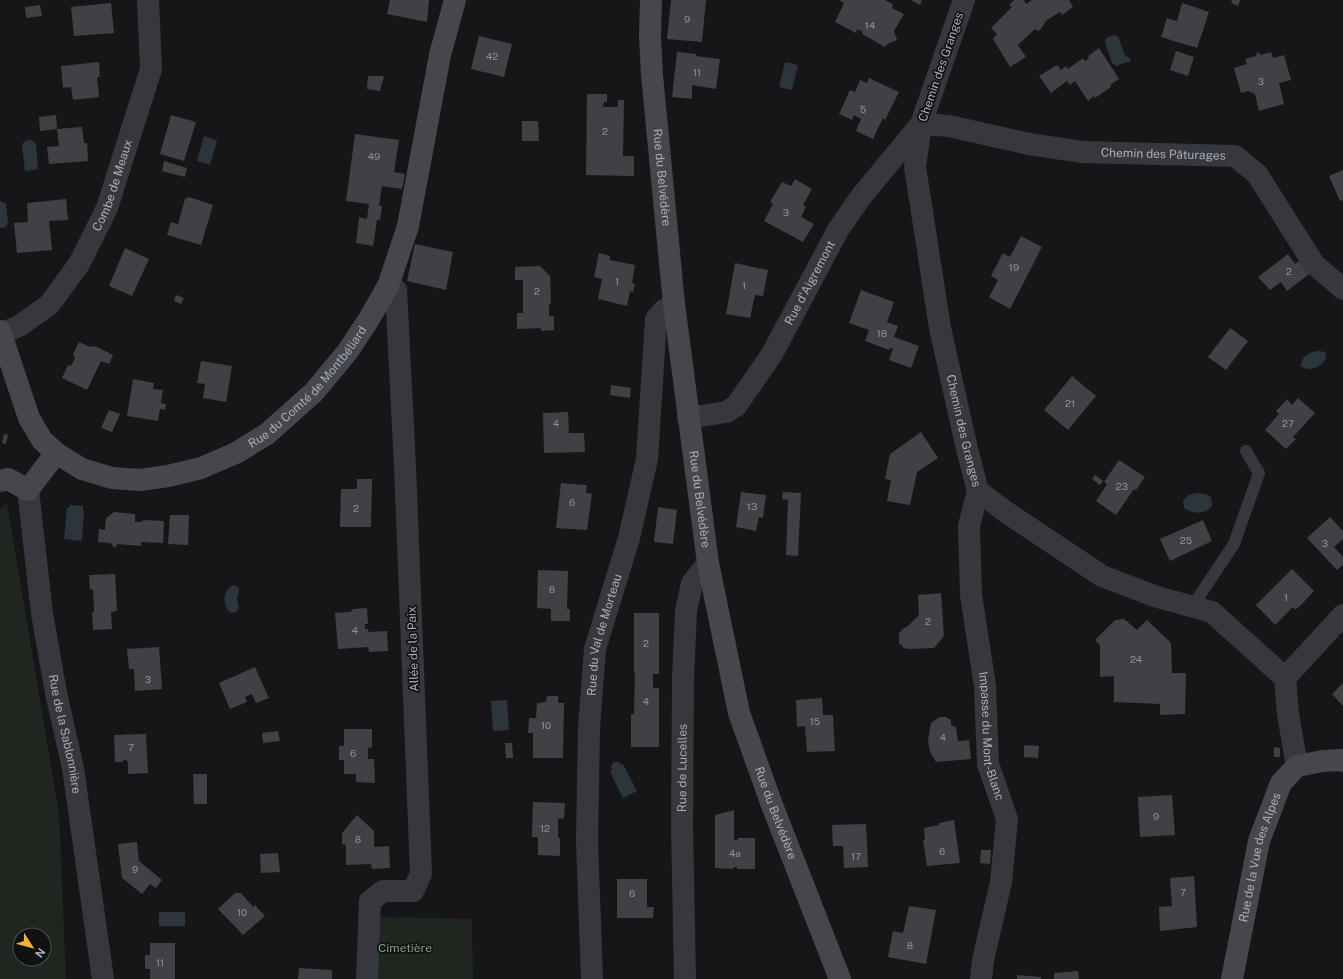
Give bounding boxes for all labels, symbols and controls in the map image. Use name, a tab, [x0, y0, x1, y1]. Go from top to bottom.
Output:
street label: Chemin des Granges	[916, 10, 966, 124]
house number: 9	[684, 13, 690, 25]
house number: 14	[865, 19, 875, 31]
house number: 42	[486, 50, 498, 62]
house number: 11	[693, 66, 701, 78]
house number: 3	[1258, 75, 1264, 87]
house number: 5	[860, 103, 866, 115]
house number: 2	[602, 125, 608, 137]
street label: Rue du Belvédère	[650, 128, 674, 227]
street label: Combe de Meaux	[90, 137, 135, 234]
street label: Chemin des Pâturages	[1101, 145, 1226, 163]
house number: 49	[368, 150, 380, 162]
house number: 3	[783, 206, 789, 218]
street label: Rue d'Aigremont	[782, 238, 838, 327]
house number: 19	[1009, 261, 1019, 273]
house number: 2	[1286, 265, 1292, 277]
house number: 1	[615, 275, 619, 287]
house number: 1	[742, 279, 746, 291]
house number: 2	[534, 285, 540, 297]
street label: Rue du Comté de Montbéliard	[246, 323, 369, 451]
house number: 18	[877, 327, 887, 339]
street label: Chemin des Granges	[944, 373, 984, 488]
house number: 21	[1065, 397, 1075, 409]
house number: 4	[553, 417, 559, 429]
house number: 27	[1282, 417, 1294, 429]
street label: Rue du Belvédère	[686, 450, 713, 549]
house number: 23	[1116, 480, 1128, 492]
house number: 6	[569, 496, 575, 508]
house number: 13	[747, 500, 757, 512]
house number: 2	[353, 502, 359, 514]
house number: 25	[1180, 534, 1192, 546]
house number: 3	[1322, 537, 1328, 549]
street label: Rue du Val de Morteau	[584, 572, 625, 696]
house number: 8	[549, 583, 555, 595]
house number: 1	[1284, 591, 1288, 603]
street label: Allée de la Paix	[405, 606, 421, 692]
house number: 2	[925, 615, 931, 627]
house number: 4	[352, 624, 358, 636]
house number: 2	[643, 637, 649, 649]
house number: 24	[1130, 653, 1142, 665]
street label: Impasse du Mont-Blanc	[976, 670, 1007, 802]
street label: Rue de la Sablonnière	[46, 673, 84, 795]
house number: 3	[145, 673, 151, 685]
house number: 4	[643, 695, 649, 707]
house number: 15	[810, 715, 820, 727]
house number: 10	[541, 719, 551, 731]
street label: Rue de Lucelles	[675, 724, 690, 812]
house number: 4	[940, 731, 946, 743]
house number: 7	[128, 741, 134, 753]
house number: 6	[350, 747, 356, 759]
street label: Rue du Belvédère	[752, 765, 800, 862]
street label: Rue de la Vue des Alpes	[1236, 791, 1284, 923]
house number: 9	[1153, 810, 1159, 822]
house number: 12	[540, 822, 550, 834]
house number: 8	[355, 833, 361, 845]
house number: 6	[939, 845, 945, 857]
house number: 4a	[729, 847, 741, 859]
house number: 17	[851, 850, 861, 862]
house number: 9	[132, 863, 138, 875]
house number: 7	[1180, 886, 1186, 898]
house number: 6	[629, 887, 635, 899]
house number: 10	[237, 906, 247, 918]
north arrow	[12, 927, 52, 967]
house number: 8	[907, 939, 913, 951]
park label: Cimetière	[378, 941, 432, 955]
text: N	[33, 946, 47, 960]
house number: 11	[156, 956, 164, 968]

